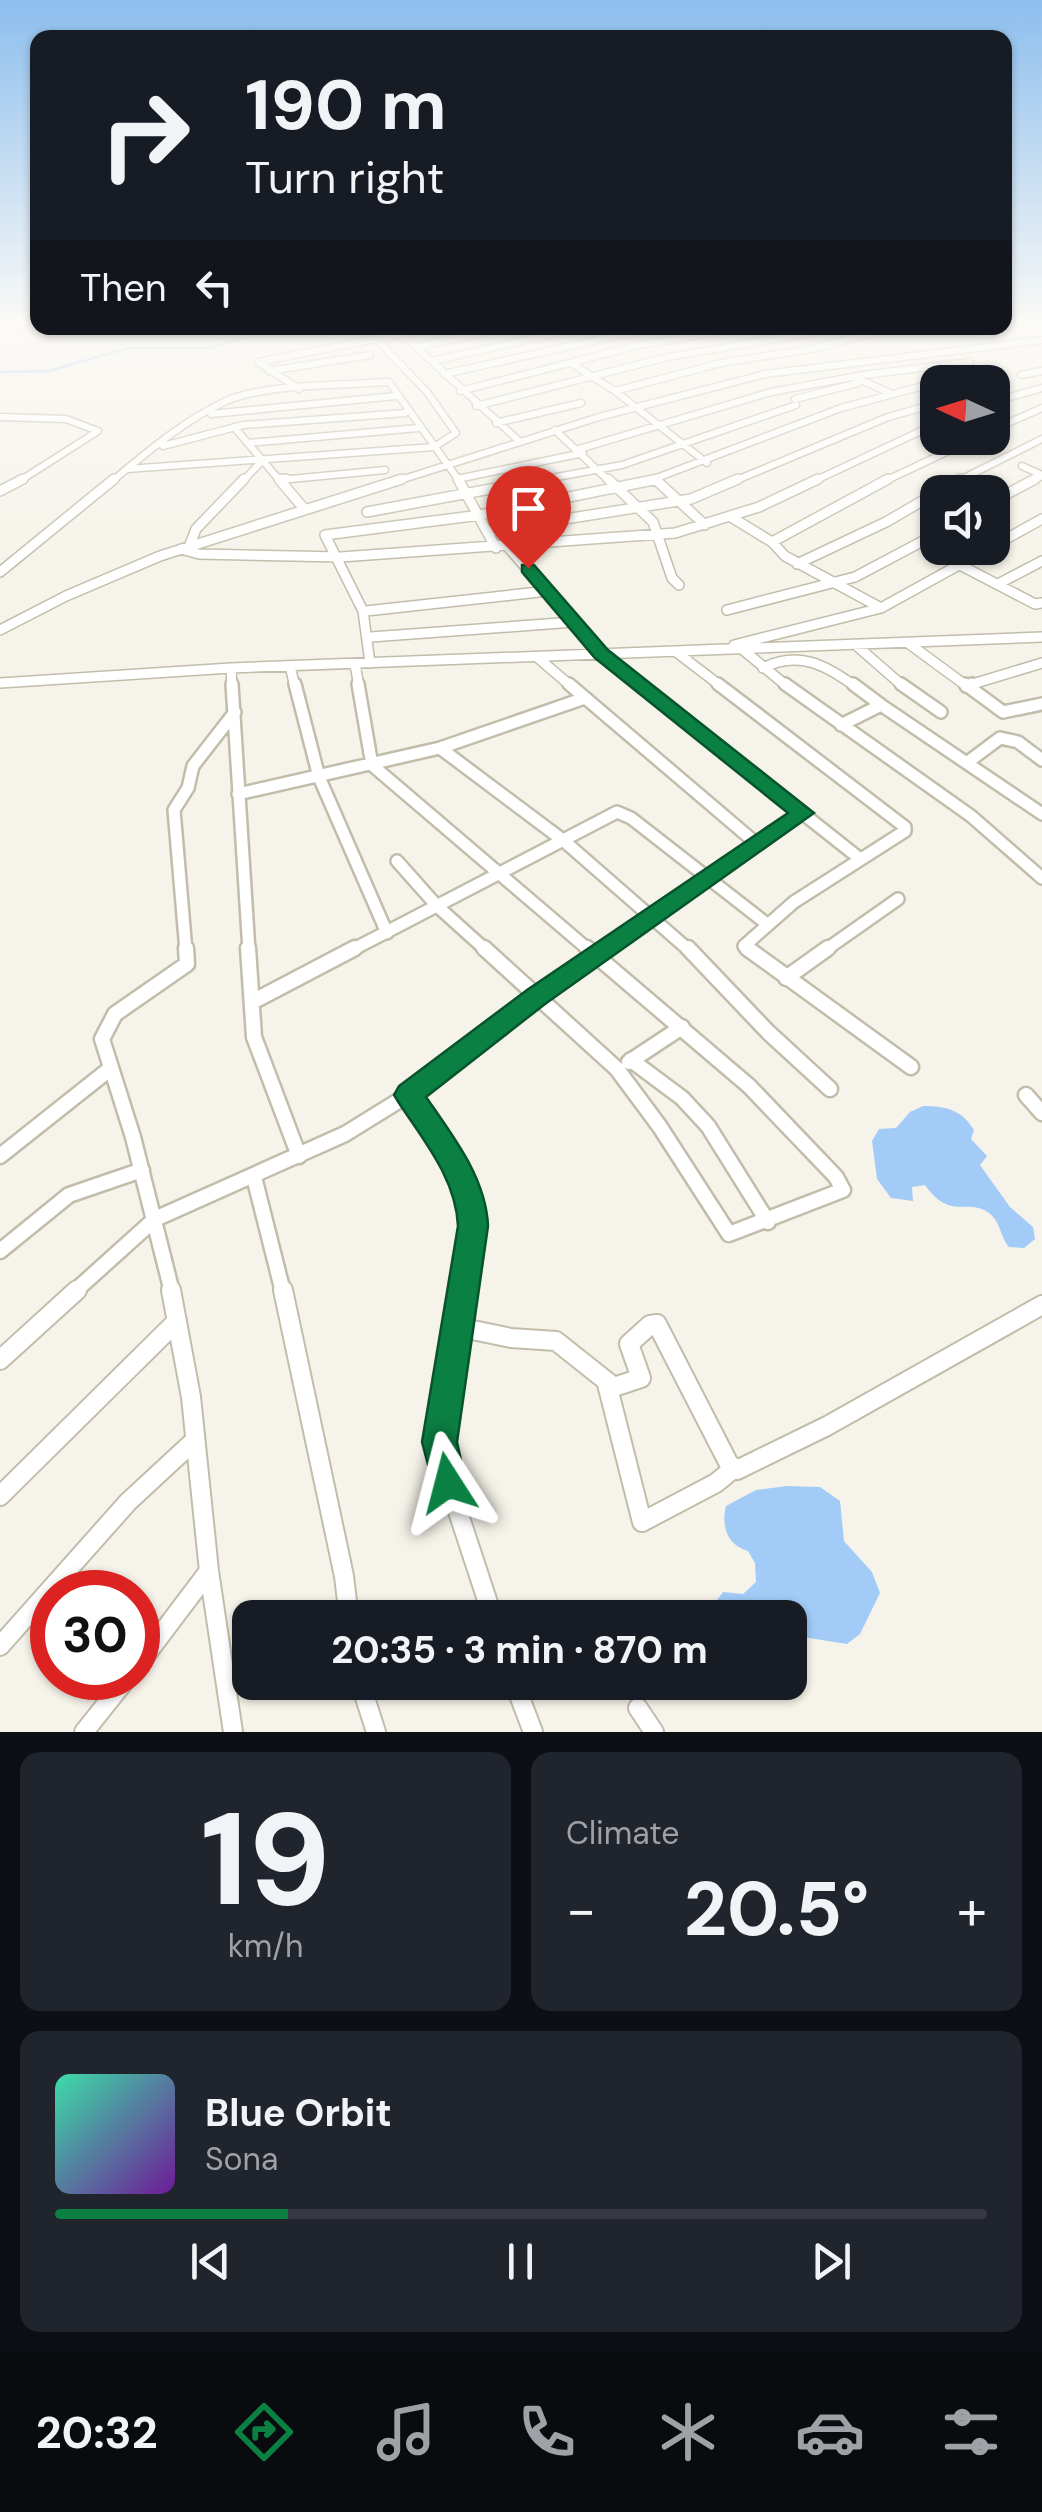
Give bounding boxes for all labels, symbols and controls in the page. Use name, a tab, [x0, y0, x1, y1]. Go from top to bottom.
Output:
text: 190 m	[245, 60, 447, 151]
icon: right	[80, 70, 210, 200]
text: Turn right	[245, 148, 444, 207]
icon: left	[187, 260, 242, 315]
text: Then	[80, 263, 167, 313]
north arrow	[920, 365, 1010, 455]
map controls	[920, 365, 1010, 565]
pin	[486, 466, 571, 569]
button: sound	[920, 475, 1010, 565]
icon: arrive	[501, 481, 556, 536]
position arrow	[396, 1431, 500, 1535]
speed limit sign: 30	[30, 1570, 160, 1700]
text: 20:35 · 3 min · 870 m	[331, 1625, 708, 1675]
text: 19	[201, 1775, 330, 1944]
text: Climate	[566, 1812, 680, 1854]
text: 20.5°	[684, 1861, 869, 1958]
text: −	[566, 1874, 596, 1946]
text: +	[957, 1874, 987, 1946]
text: km/h	[228, 1925, 303, 1967]
text: Blue Orbit	[205, 2088, 392, 2138]
text: Sona	[205, 2138, 278, 2180]
icon: previous	[183, 2234, 238, 2289]
icon: pause	[493, 2234, 548, 2289]
icon: next	[804, 2234, 859, 2289]
icon: directions	[229, 2397, 299, 2467]
icon: music	[371, 2397, 441, 2467]
icon: phone	[512, 2397, 582, 2467]
icon: climate	[653, 2397, 723, 2467]
icon: car	[795, 2397, 865, 2467]
icon: filters	[936, 2397, 1006, 2467]
text: 20:32	[36, 2403, 158, 2462]

